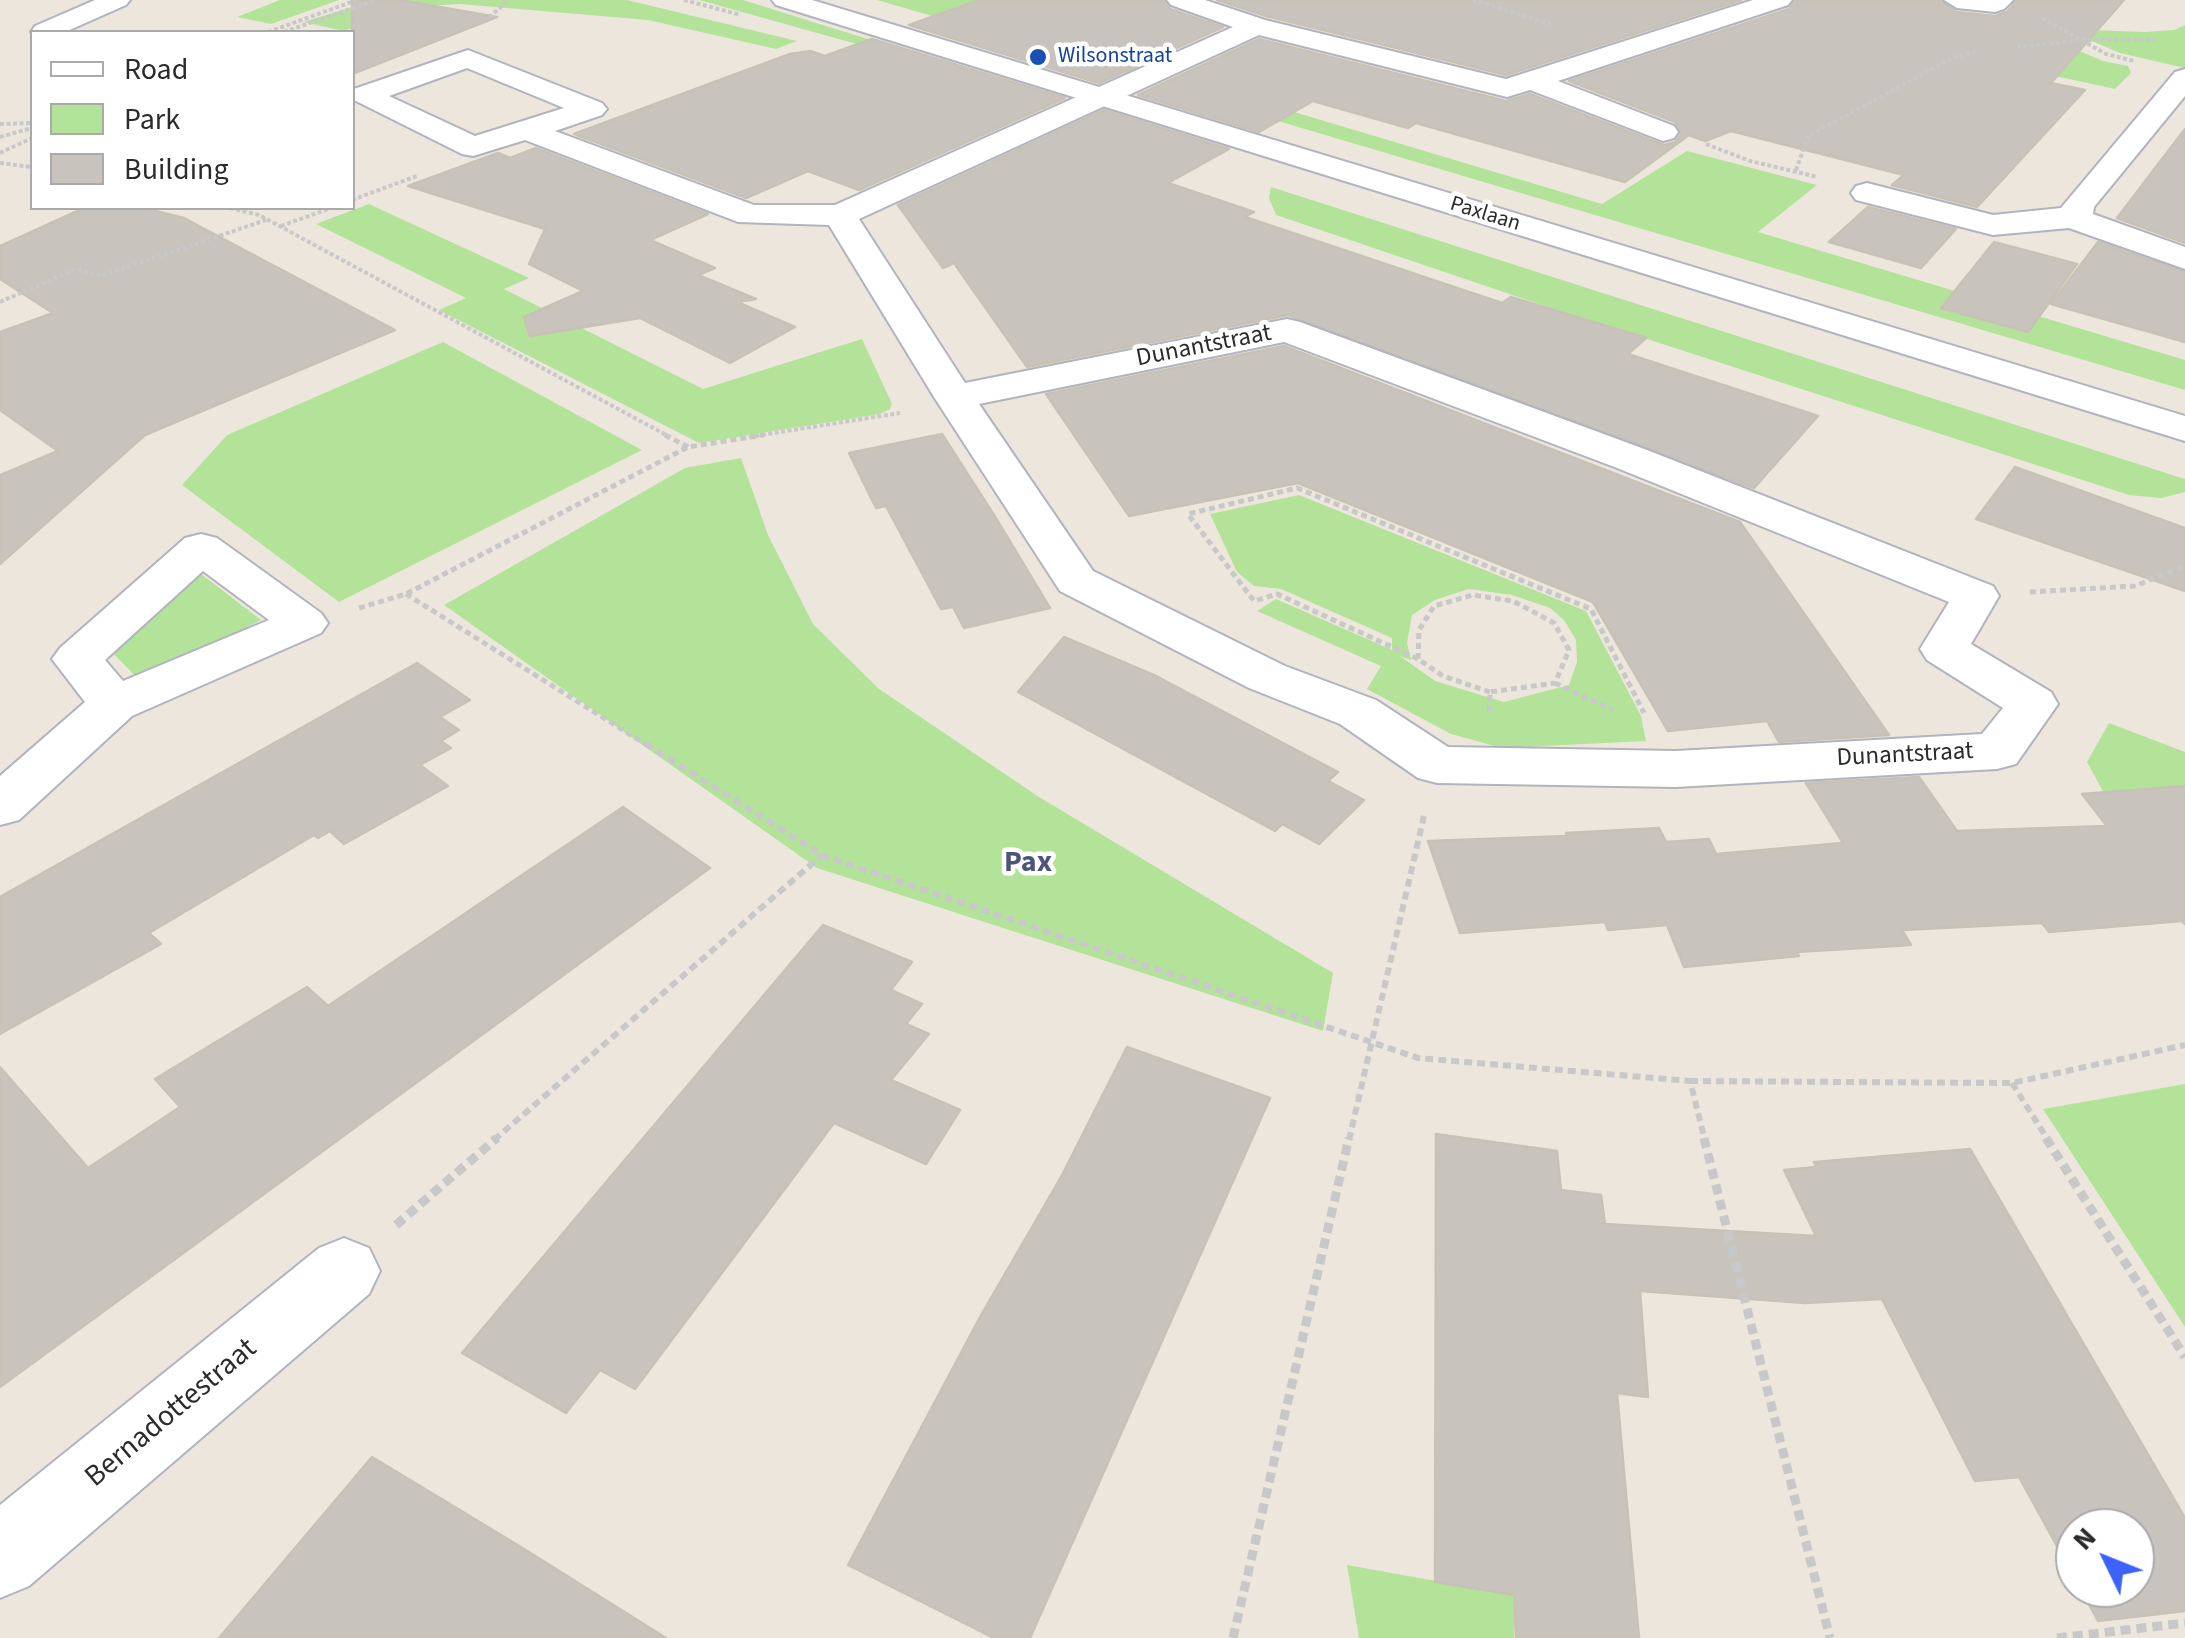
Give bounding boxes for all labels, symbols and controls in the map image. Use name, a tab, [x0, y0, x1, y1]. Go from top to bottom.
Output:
legend	[30, 30, 355, 210]
place label: Wilsonstraat	[1058, 44, 1172, 70]
marker: Wilsonstraat	[1027, 46, 1049, 68]
text: Road	[124, 48, 188, 91]
text: Park	[124, 98, 180, 141]
text: Building	[124, 148, 229, 191]
street label: Paxlaan	[1447, 192, 1523, 238]
street label: Dunantstraat	[1134, 319, 1274, 375]
street label: Dunantstraat	[1836, 737, 1974, 775]
district label: Pax	[1004, 846, 1052, 882]
street label: Bernadottestraat	[79, 1332, 265, 1496]
north arrow	[2055, 1508, 2155, 1608]
text: N	[2064, 1518, 2106, 1559]

